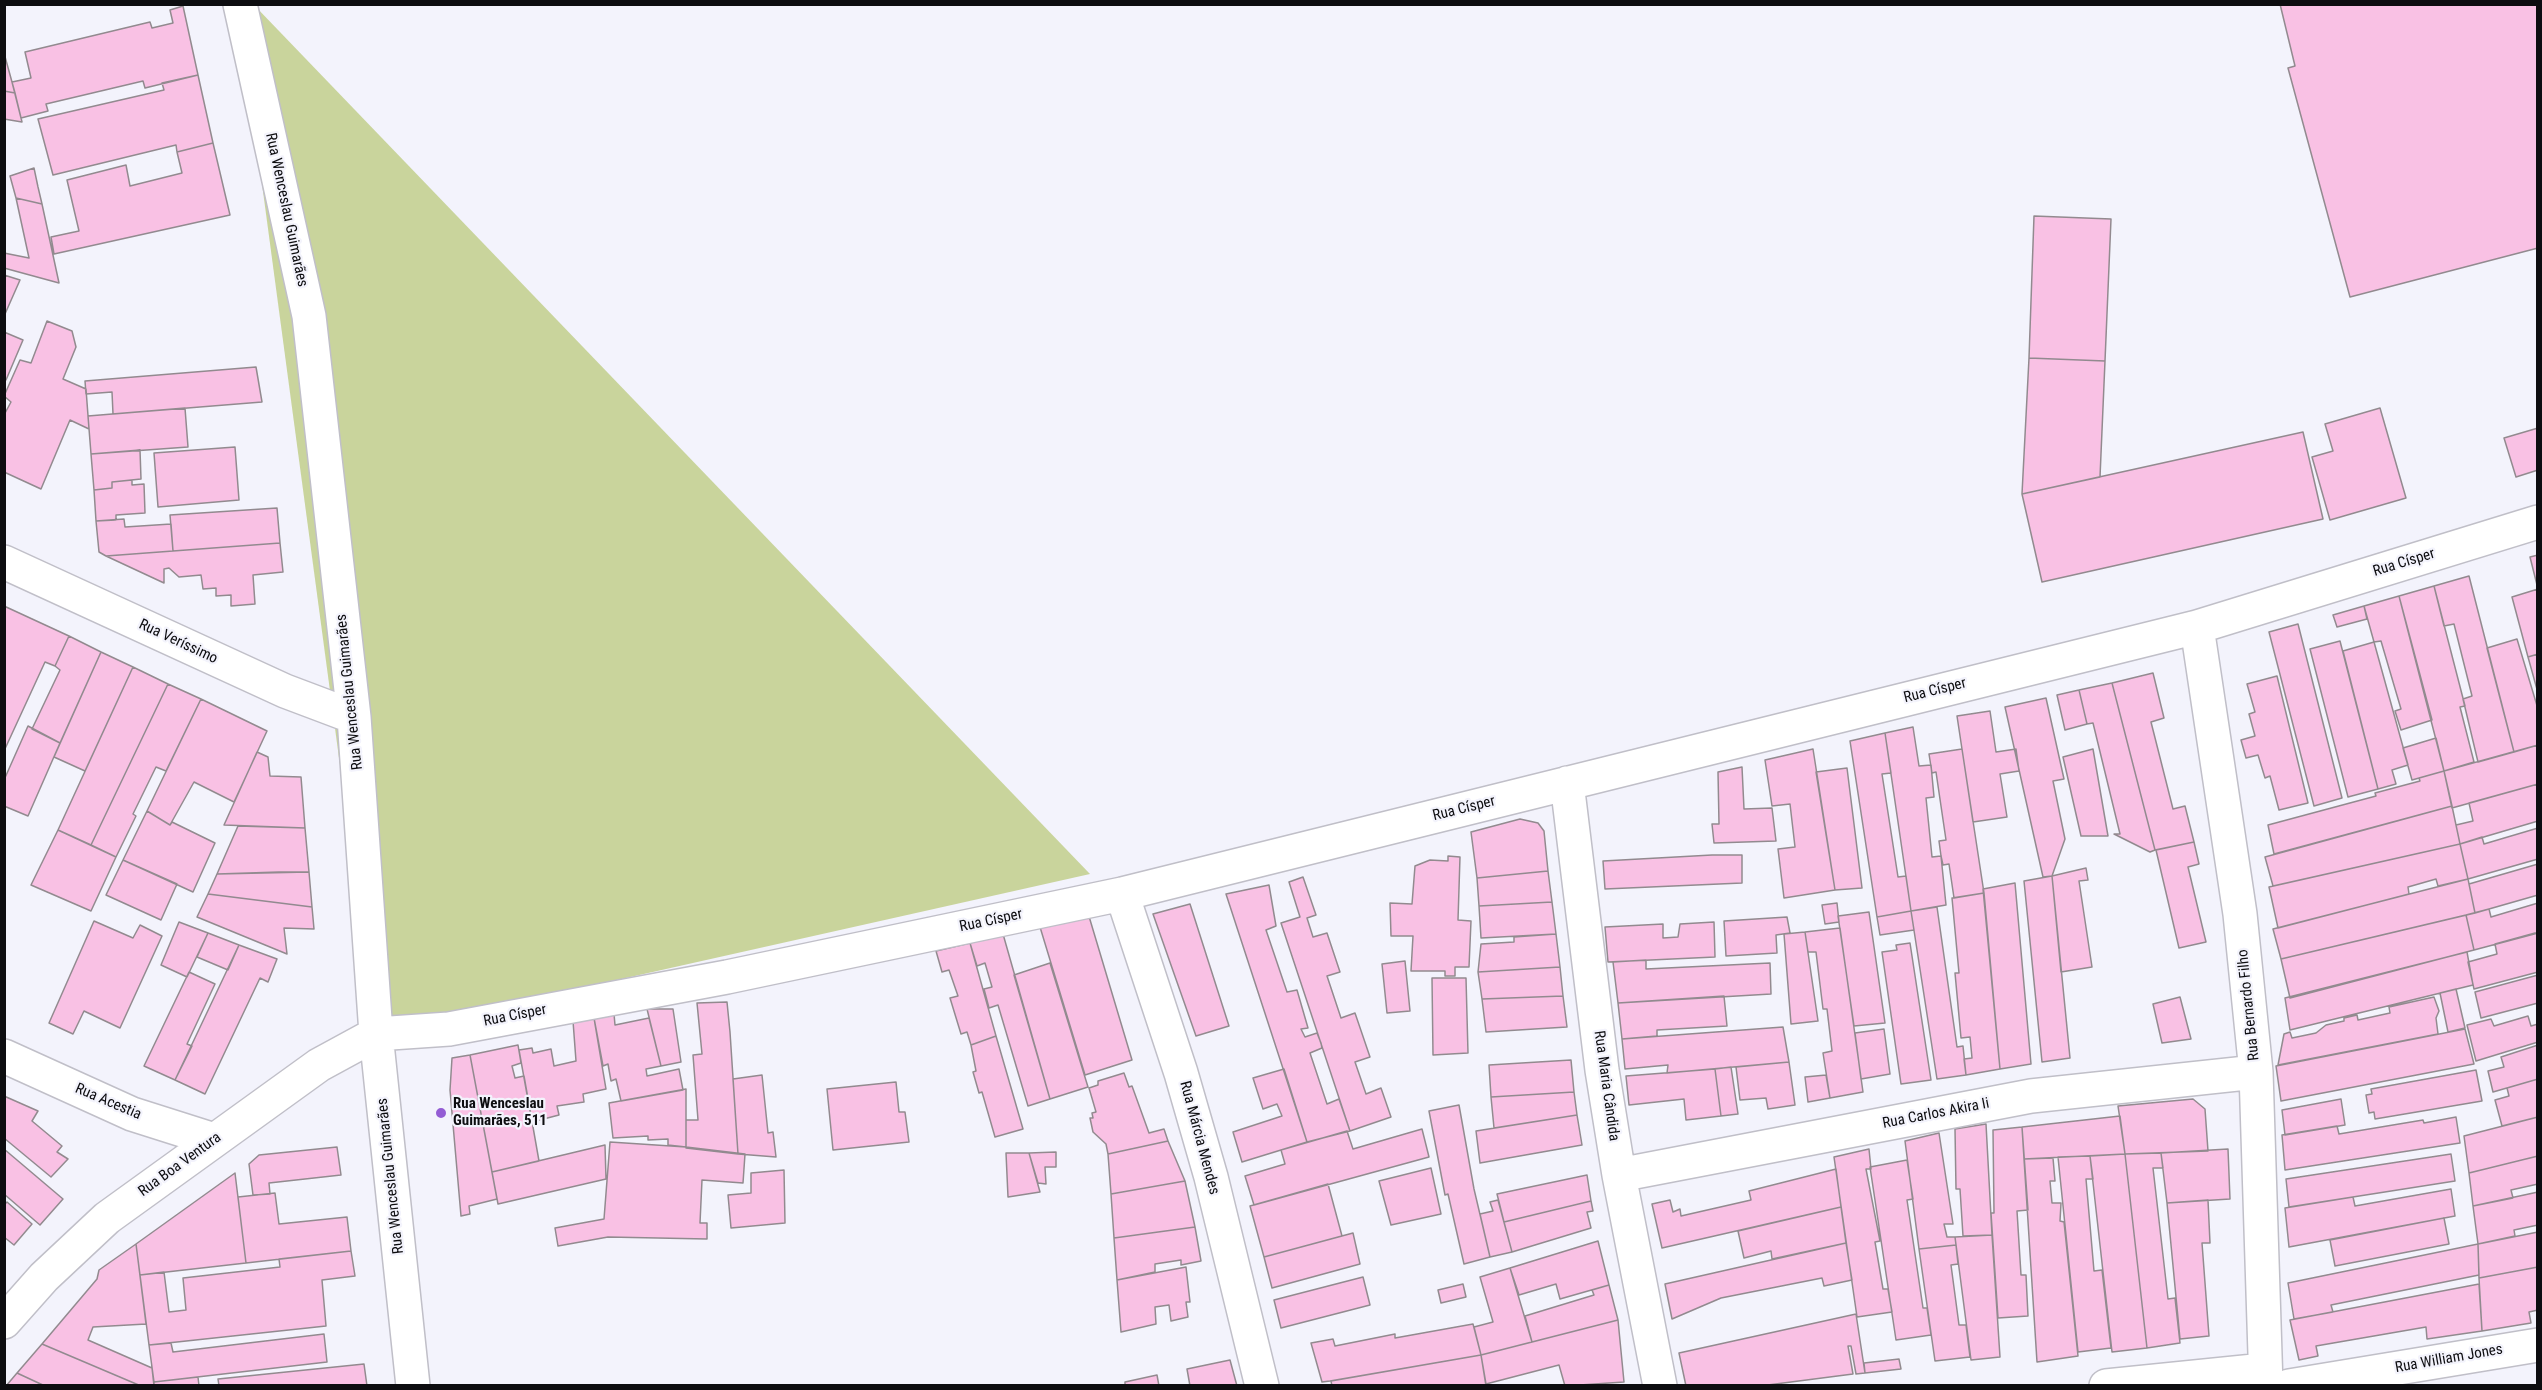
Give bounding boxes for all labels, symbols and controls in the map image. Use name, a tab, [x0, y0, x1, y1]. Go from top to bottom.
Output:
street label: Rua Wenceslau Guimarães	[261, 131, 311, 289]
street label: Rua Císper	[2371, 545, 2437, 581]
street label: Rua Wenceslau Guimarães	[333, 613, 367, 771]
street label: Rua Veríssimo	[136, 616, 220, 668]
street label: Rua Císper	[1902, 675, 1968, 707]
street label: Rua Císper	[1431, 793, 1497, 825]
street label: Rua Císper	[958, 906, 1024, 936]
street label: Rua Bernardo Filho	[2234, 948, 2264, 1062]
street label: Rua Císper	[482, 1001, 548, 1031]
street label: Rua Maria Cândida	[1589, 1030, 1623, 1142]
street label: Rua Márcia Mendes	[1175, 1079, 1223, 1197]
street label: Rua Acestia	[72, 1080, 144, 1124]
place label: Rua Wenceslau Guimarães, 511	[453, 1095, 547, 1130]
street label: Rua Carlos Akira Ii	[1881, 1095, 1991, 1133]
street label: Rua Wenceslau Guimarães	[374, 1097, 408, 1255]
marker: Rua Wenceslau Guimarães, 511	[434, 1106, 448, 1120]
street label: Rua Boa Ventura	[135, 1129, 225, 1201]
street label: Rua William Jones	[2394, 1341, 2504, 1377]

